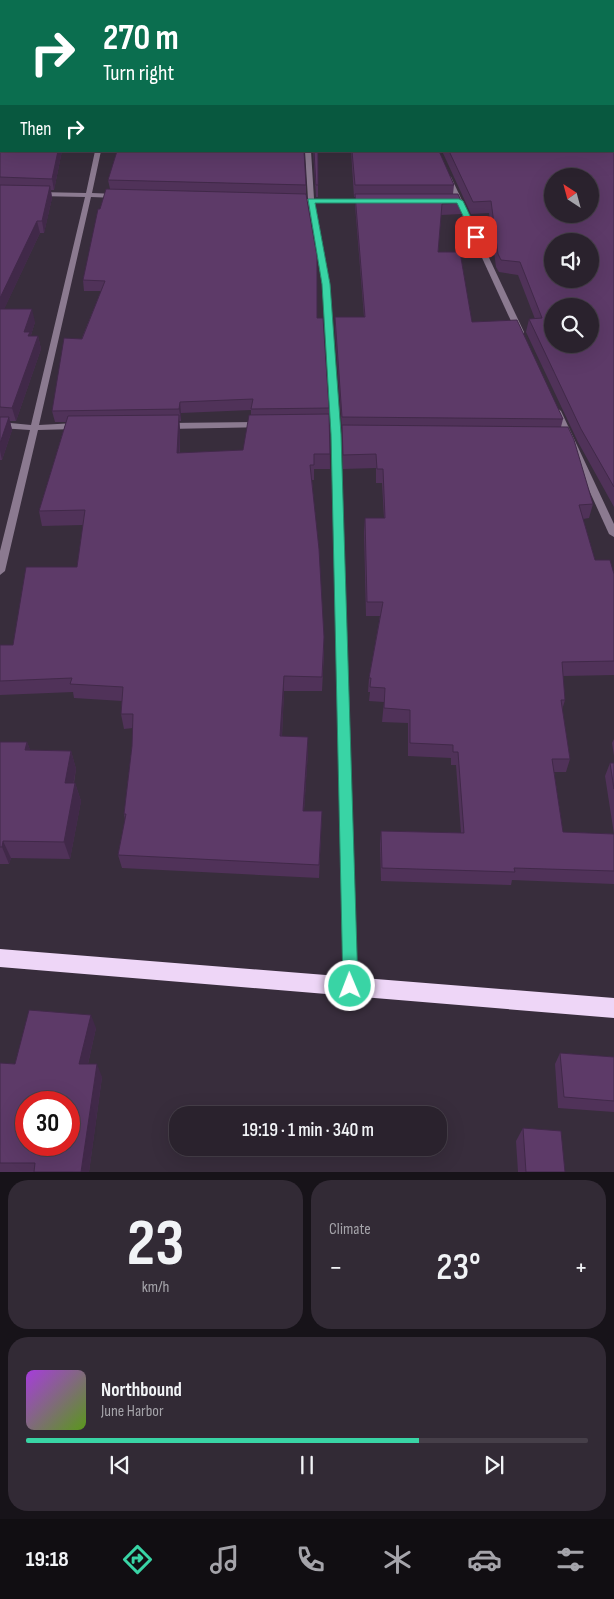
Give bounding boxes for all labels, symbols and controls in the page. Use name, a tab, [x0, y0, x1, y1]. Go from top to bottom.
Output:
text: 270 m	[103, 17, 179, 60]
icon: right	[20, 20, 85, 85]
text: Turn right	[103, 60, 174, 87]
icon: right	[61, 115, 89, 143]
text: Then	[20, 118, 51, 141]
north arrow	[544, 168, 599, 222]
map controls	[544, 168, 599, 353]
pin	[455, 216, 497, 258]
icon: arrive	[462, 223, 490, 251]
button: sound	[544, 233, 599, 288]
button: search	[544, 298, 599, 353]
position arrow	[323, 959, 375, 1011]
speed limit sign: 30	[15, 1091, 80, 1156]
text: 19:19 · 1 min · 340 m	[242, 1119, 374, 1142]
text: 23	[127, 1206, 184, 1284]
text: Climate	[329, 1220, 371, 1239]
text: 23°	[436, 1245, 481, 1290]
text: −	[329, 1251, 343, 1284]
text: +	[574, 1251, 588, 1284]
text: km/h	[142, 1278, 169, 1297]
text: Northbound	[101, 1379, 182, 1402]
text: June Harbor	[101, 1402, 164, 1421]
icon: previous	[106, 1451, 134, 1479]
icon: pause	[293, 1451, 321, 1479]
icon: next	[480, 1451, 508, 1479]
icon: directions	[120, 1542, 155, 1577]
icon: music	[207, 1542, 242, 1577]
icon: phone	[293, 1542, 328, 1577]
icon: climate	[380, 1542, 415, 1577]
icon: car	[467, 1542, 502, 1577]
icon: filters	[553, 1542, 588, 1577]
text: 19:18	[26, 1546, 69, 1573]

